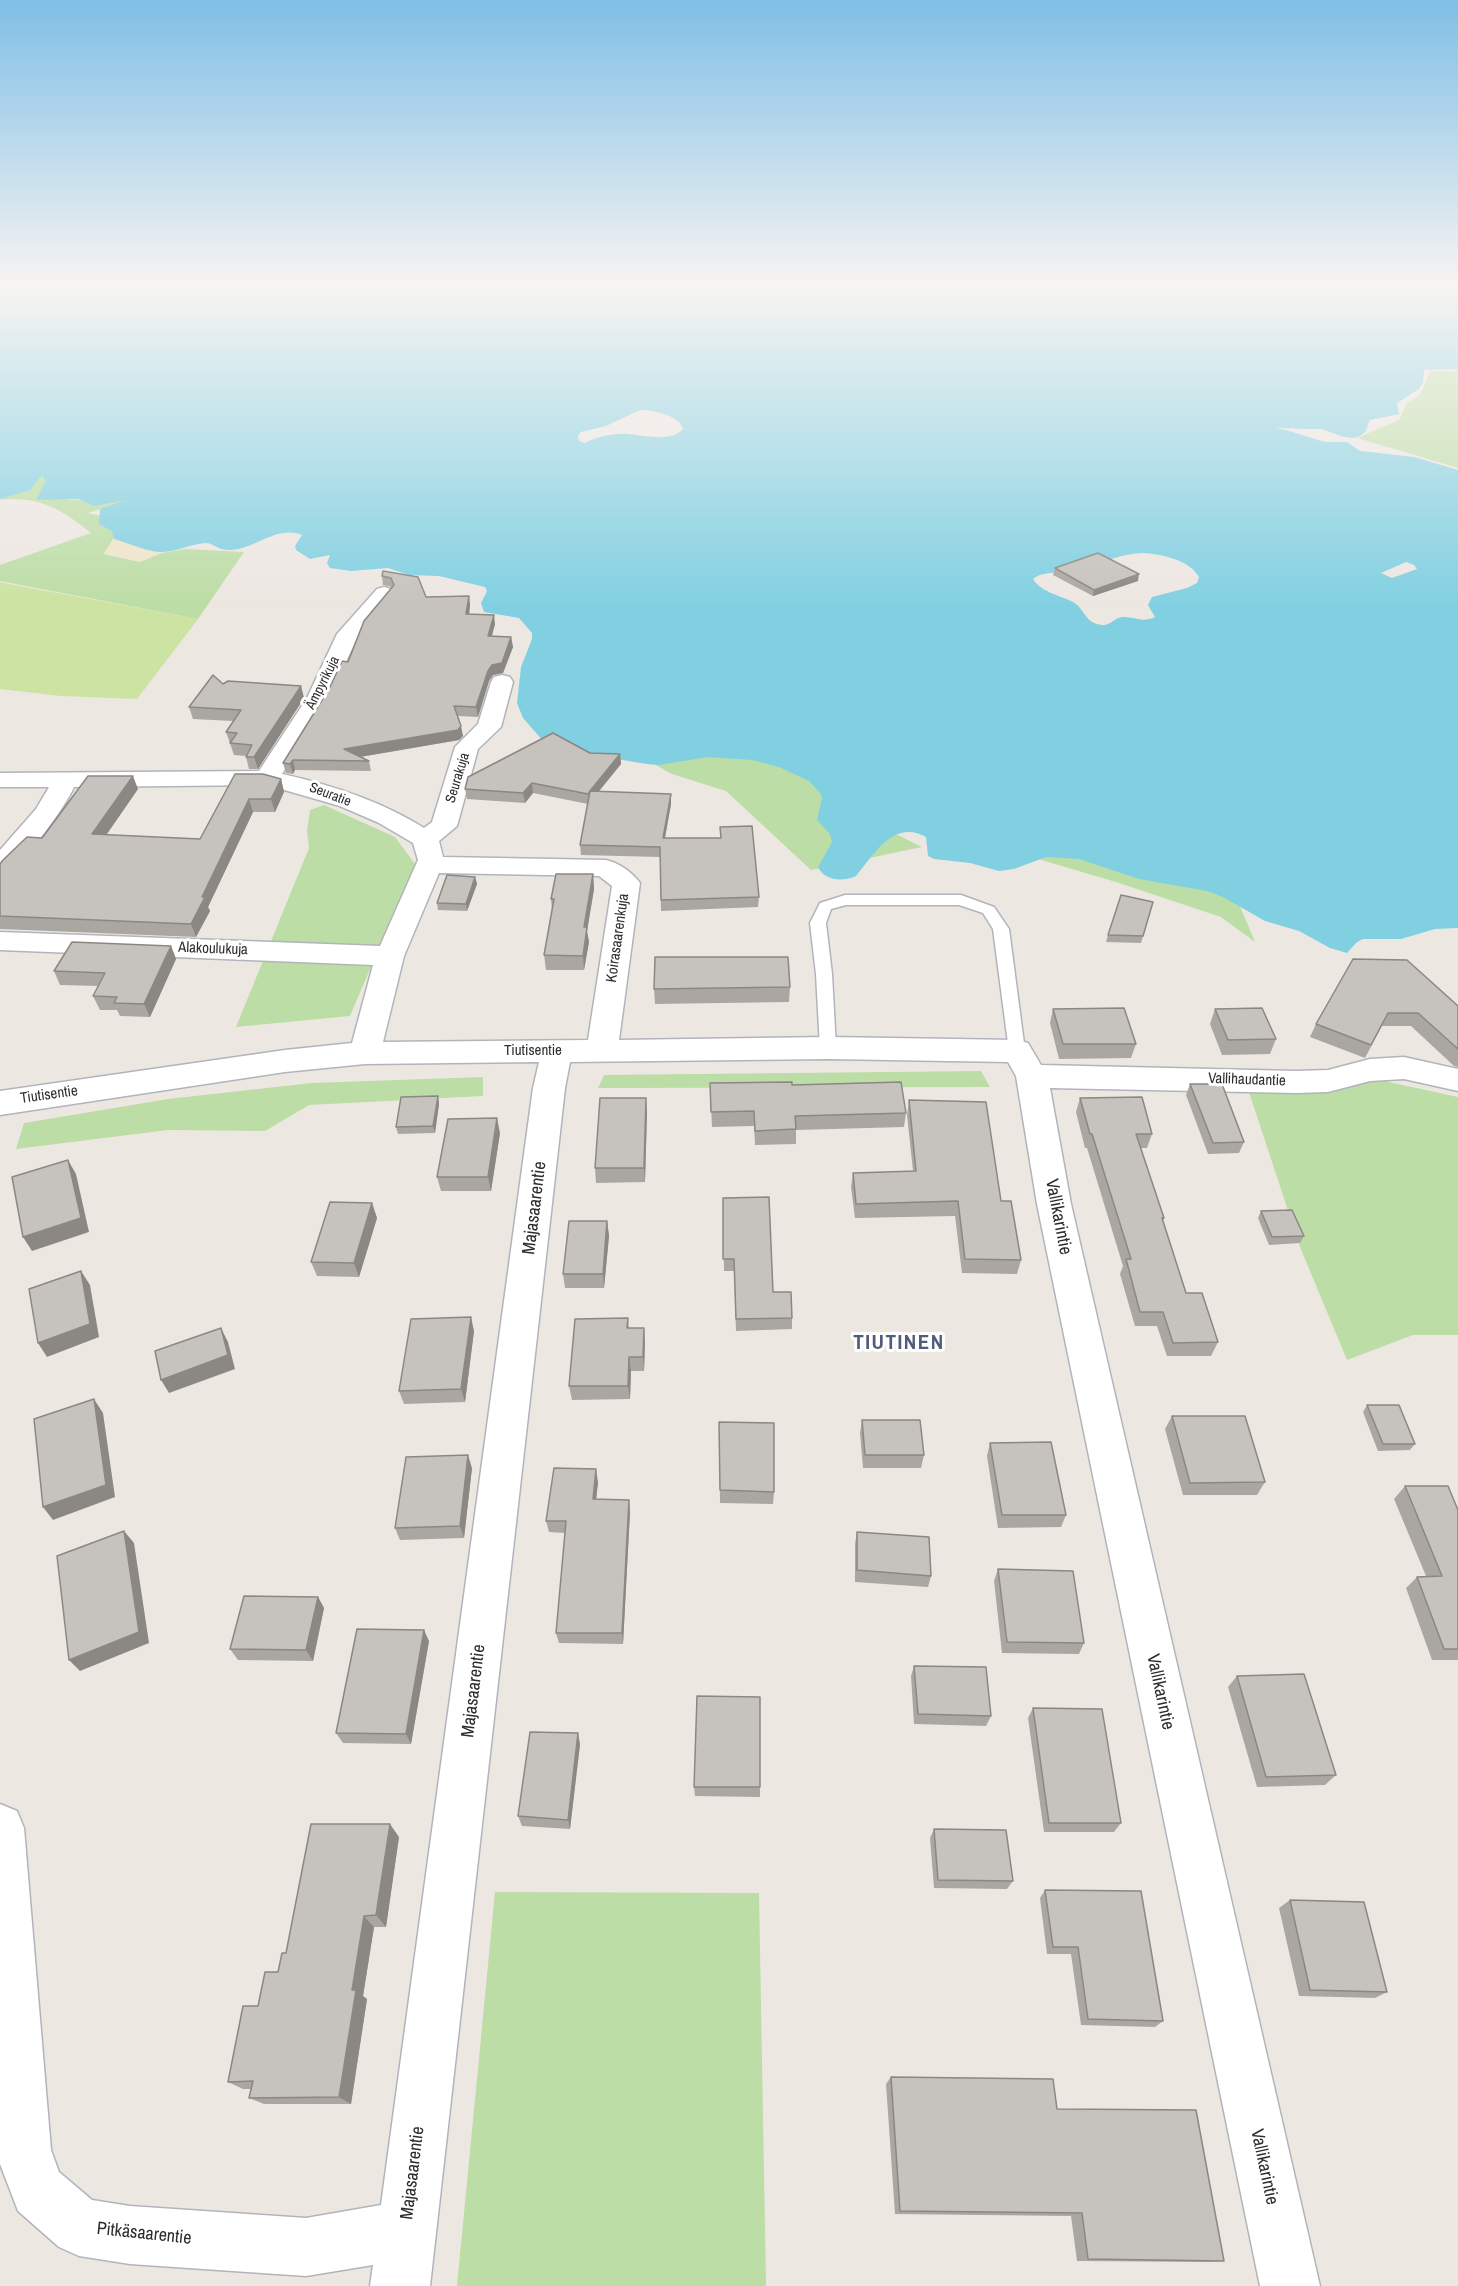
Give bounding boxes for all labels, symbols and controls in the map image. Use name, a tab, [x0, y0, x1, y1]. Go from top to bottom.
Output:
street label: Ämpyrikuja	[302, 654, 344, 712]
street label: Seurakuja	[442, 751, 474, 805]
street label: Seuratie	[307, 779, 353, 811]
street label: Koirasaarenkuja	[603, 892, 633, 984]
street label: Alakoulukuja	[178, 939, 248, 959]
street label: Tiutisentie	[504, 1042, 562, 1060]
street label: Vallihaudantie	[1208, 1070, 1286, 1090]
street label: Tiutisentie	[19, 1082, 79, 1108]
street label: Majasaarentie	[519, 1160, 551, 1256]
street label: Vallikarintie	[1040, 1177, 1076, 1257]
district label: TIUTINEN	[853, 1330, 945, 1356]
street label: Majasaarentie	[458, 1643, 490, 1739]
street label: Vallikarintie	[1141, 1652, 1179, 1732]
street label: Majasaarentie	[397, 2125, 429, 2221]
street label: Vallikarintie	[1245, 2127, 1283, 2207]
street label: Pitkäsaarentie	[96, 2218, 192, 2250]

